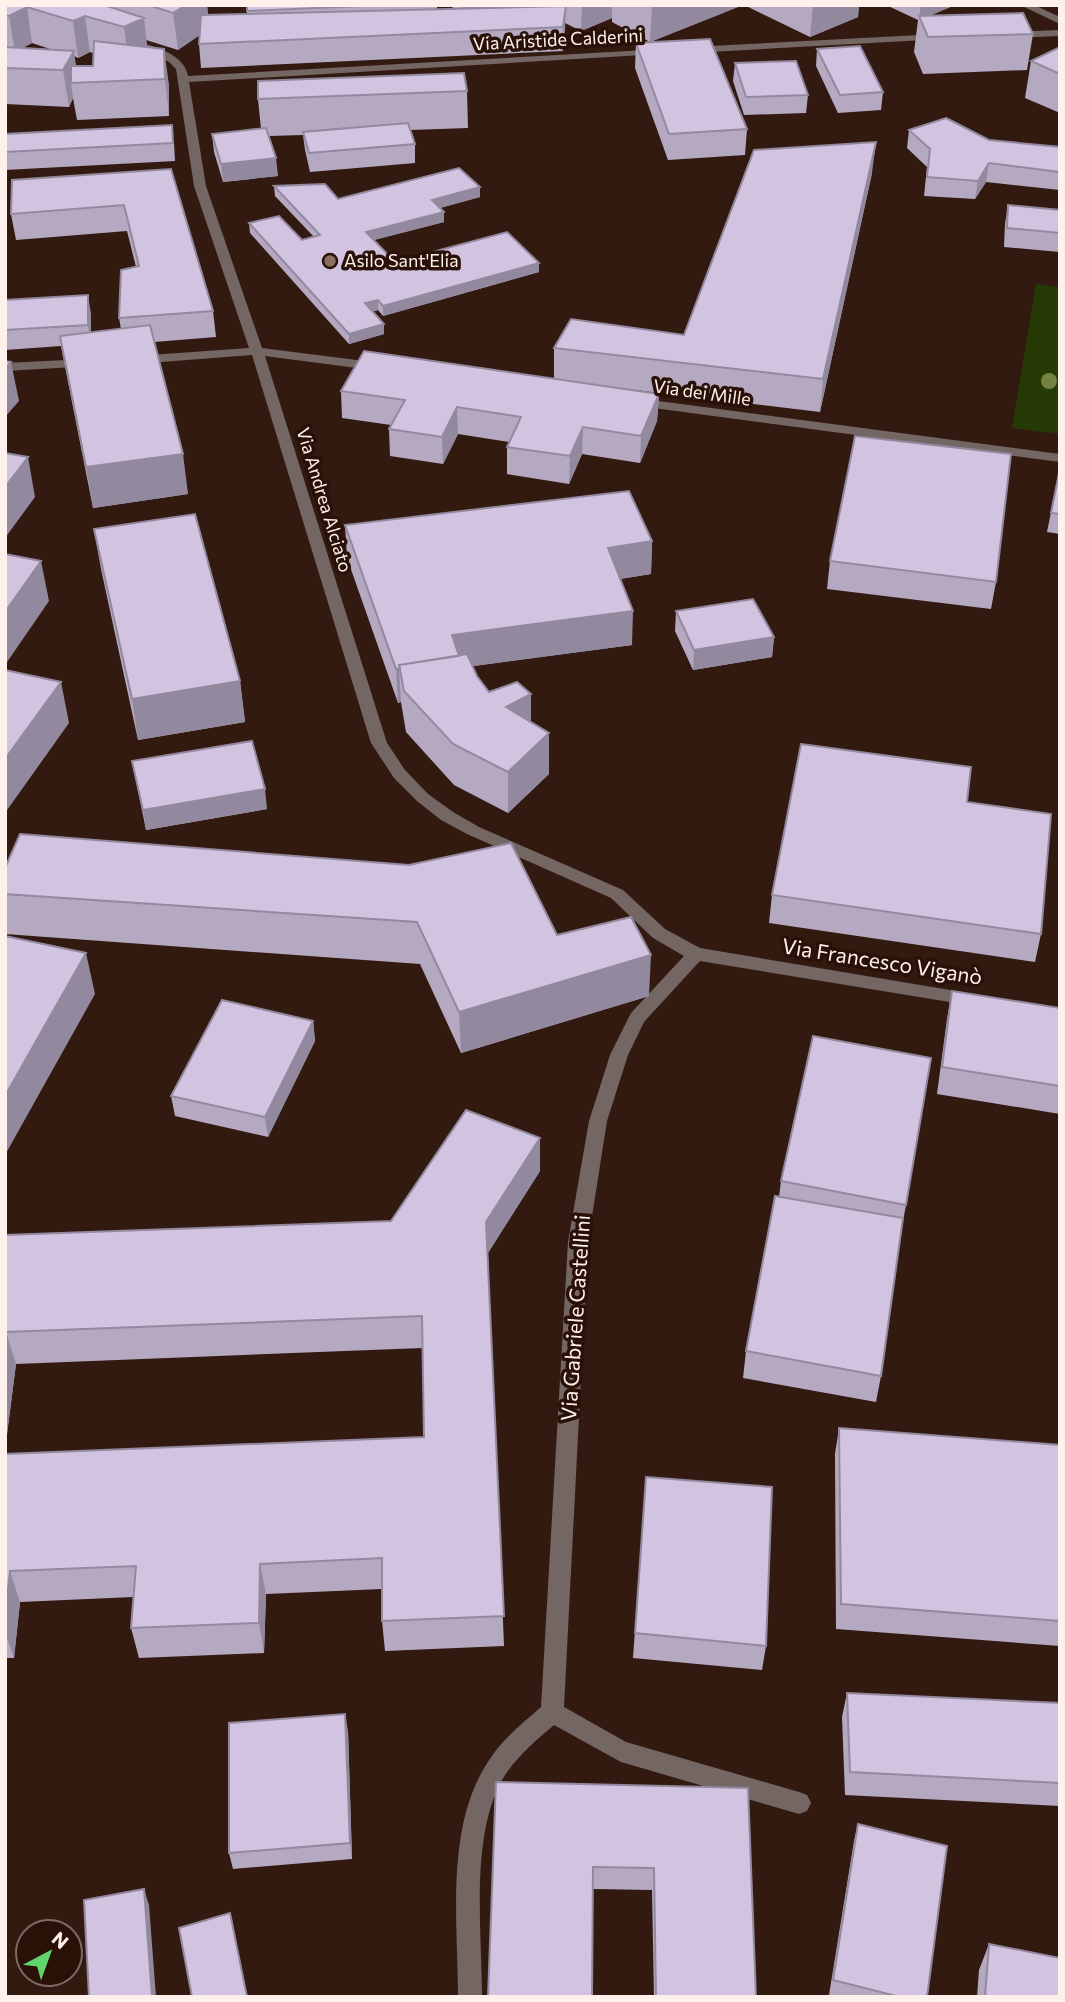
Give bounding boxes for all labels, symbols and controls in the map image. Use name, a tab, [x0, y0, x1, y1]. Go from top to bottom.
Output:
street label: Via Aristide Calderini	[472, 24, 644, 54]
place label: Asilo Sant'Elia	[344, 249, 459, 271]
marker: Asilo Sant'Elia	[322, 253, 338, 269]
street label: Via dei Mille	[652, 374, 752, 410]
street label: Via Andrea Alciato	[292, 425, 357, 575]
street label: Via Francesco Viganò	[780, 932, 984, 989]
street label: Via Gabriele Castellini	[555, 1214, 594, 1422]
north arrow	[14, 1918, 84, 1988]
text: N	[48, 1926, 73, 1953]

